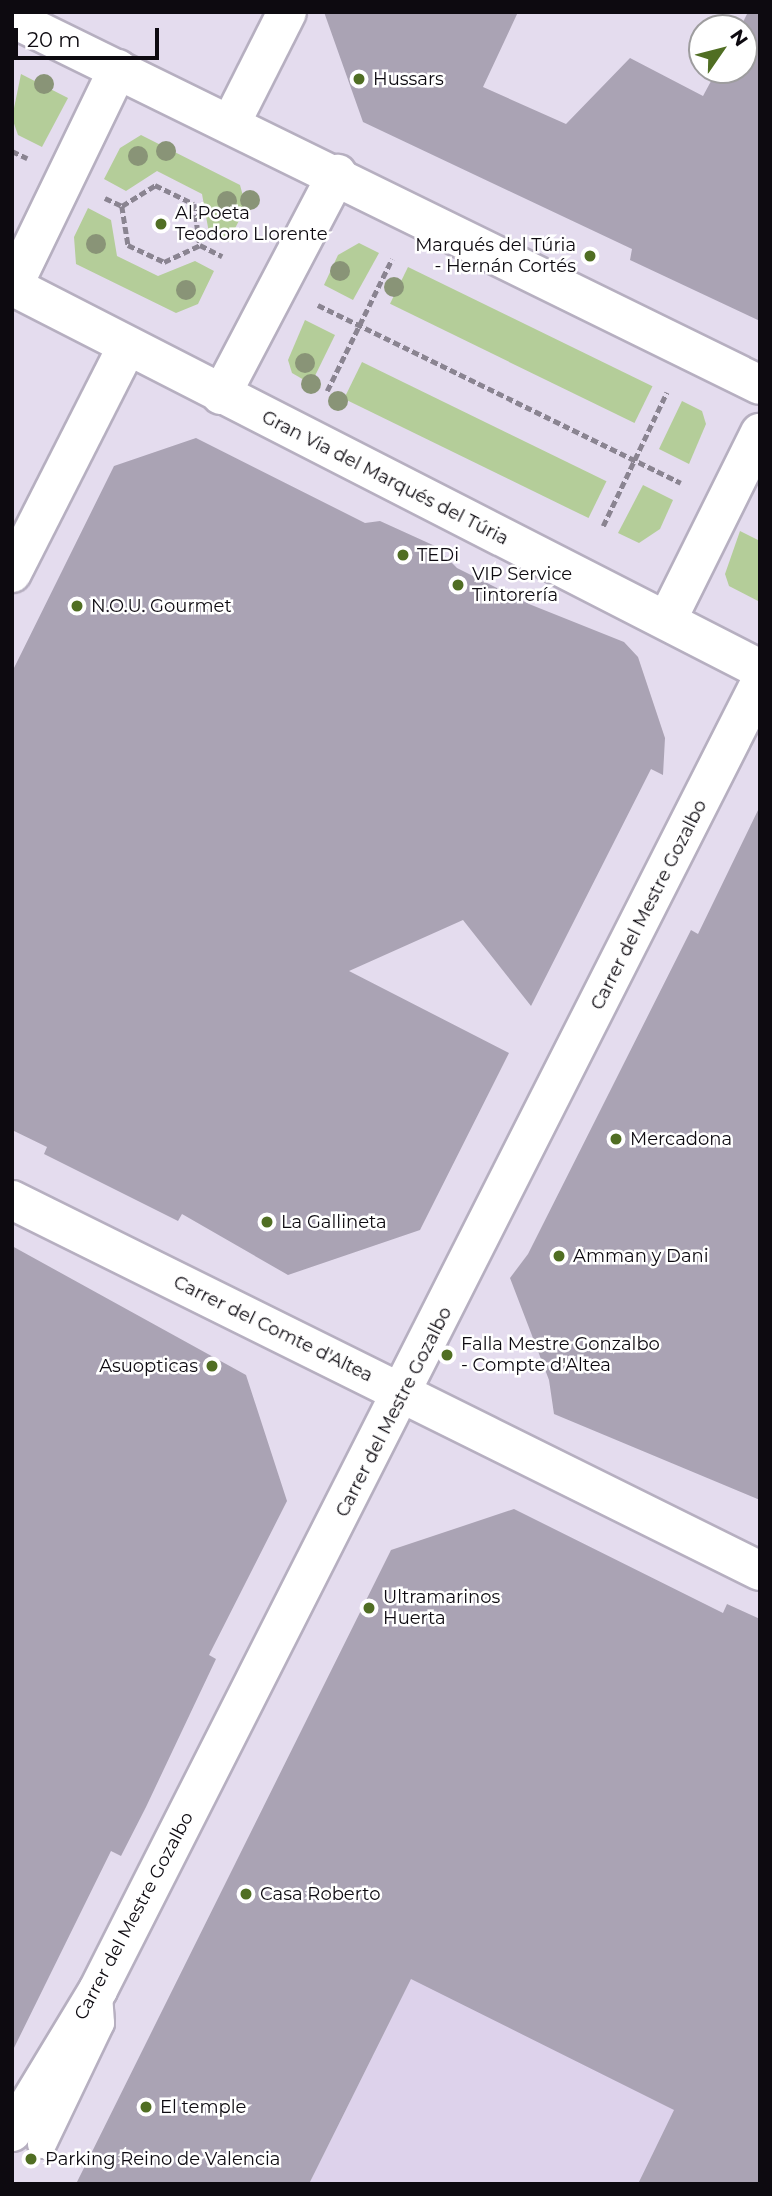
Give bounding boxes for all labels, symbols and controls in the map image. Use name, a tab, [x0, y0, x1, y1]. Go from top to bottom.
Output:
scale bar	[18, 14, 163, 58]
north arrow	[688, 14, 758, 84]
text: N	[725, 25, 753, 51]
text: 20 m	[27, 27, 81, 52]
place label: Hussars	[373, 68, 444, 90]
marker: Hussars	[351, 71, 367, 87]
place label: Al Poeta Teodoro Llorente	[175, 203, 328, 246]
marker: Al Poeta Teodoro Llorente	[153, 216, 169, 232]
place label: Marqués del Túria - Hernán Cortés	[415, 235, 576, 278]
marker: Marqués del Túria - Hernán Cortés	[582, 248, 598, 264]
street label: Gran Via del Marqués del Túria	[258, 406, 512, 550]
place label: TEDi	[417, 544, 459, 566]
marker: TEDi	[395, 547, 411, 563]
place label: VIP Service Tintorería	[472, 564, 572, 606]
marker: VIP Service Tintorería	[450, 577, 466, 593]
place label: N.O.U. Gourmet	[91, 595, 232, 617]
marker: N.O.U. Gourmet	[69, 598, 85, 614]
street label: Carrer del Mestre Gozalbo	[587, 796, 711, 1014]
place label: Mercadona	[630, 1128, 732, 1150]
marker: Mercadona	[608, 1131, 624, 1147]
place label: La Gallineta	[281, 1211, 387, 1233]
marker: La Gallineta	[259, 1214, 275, 1230]
place label: Amman y Dani	[573, 1245, 709, 1267]
marker: Amman y Dani	[551, 1248, 567, 1264]
street label: Carrer del Comte d'Altea	[170, 1271, 376, 1387]
street label: Carrer del Mestre Gozalbo	[332, 1303, 456, 1521]
place label: Falla Mestre Gonzalbo - Compte d'Altea	[461, 1334, 660, 1376]
marker: Falla Mestre Gonzalbo - Compte d'Altea	[439, 1347, 455, 1363]
place label: Asuopticas	[99, 1355, 198, 1377]
marker: Asuopticas	[204, 1358, 220, 1374]
place label: Ultramarinos Huerta	[383, 1587, 500, 1630]
marker: Ultramarinos Huerta	[361, 1600, 377, 1616]
street label: Carrer del Mestre Gozalbo	[70, 1808, 198, 2024]
place label: Casa Roberto	[260, 1883, 380, 1905]
marker: Casa Roberto	[238, 1886, 254, 1902]
place label: El temple	[160, 2096, 246, 2118]
marker: El temple	[138, 2099, 154, 2115]
place label: Parking Reino de Valencia	[45, 2148, 280, 2170]
marker: Parking Reino de Valencia	[23, 2151, 39, 2167]

